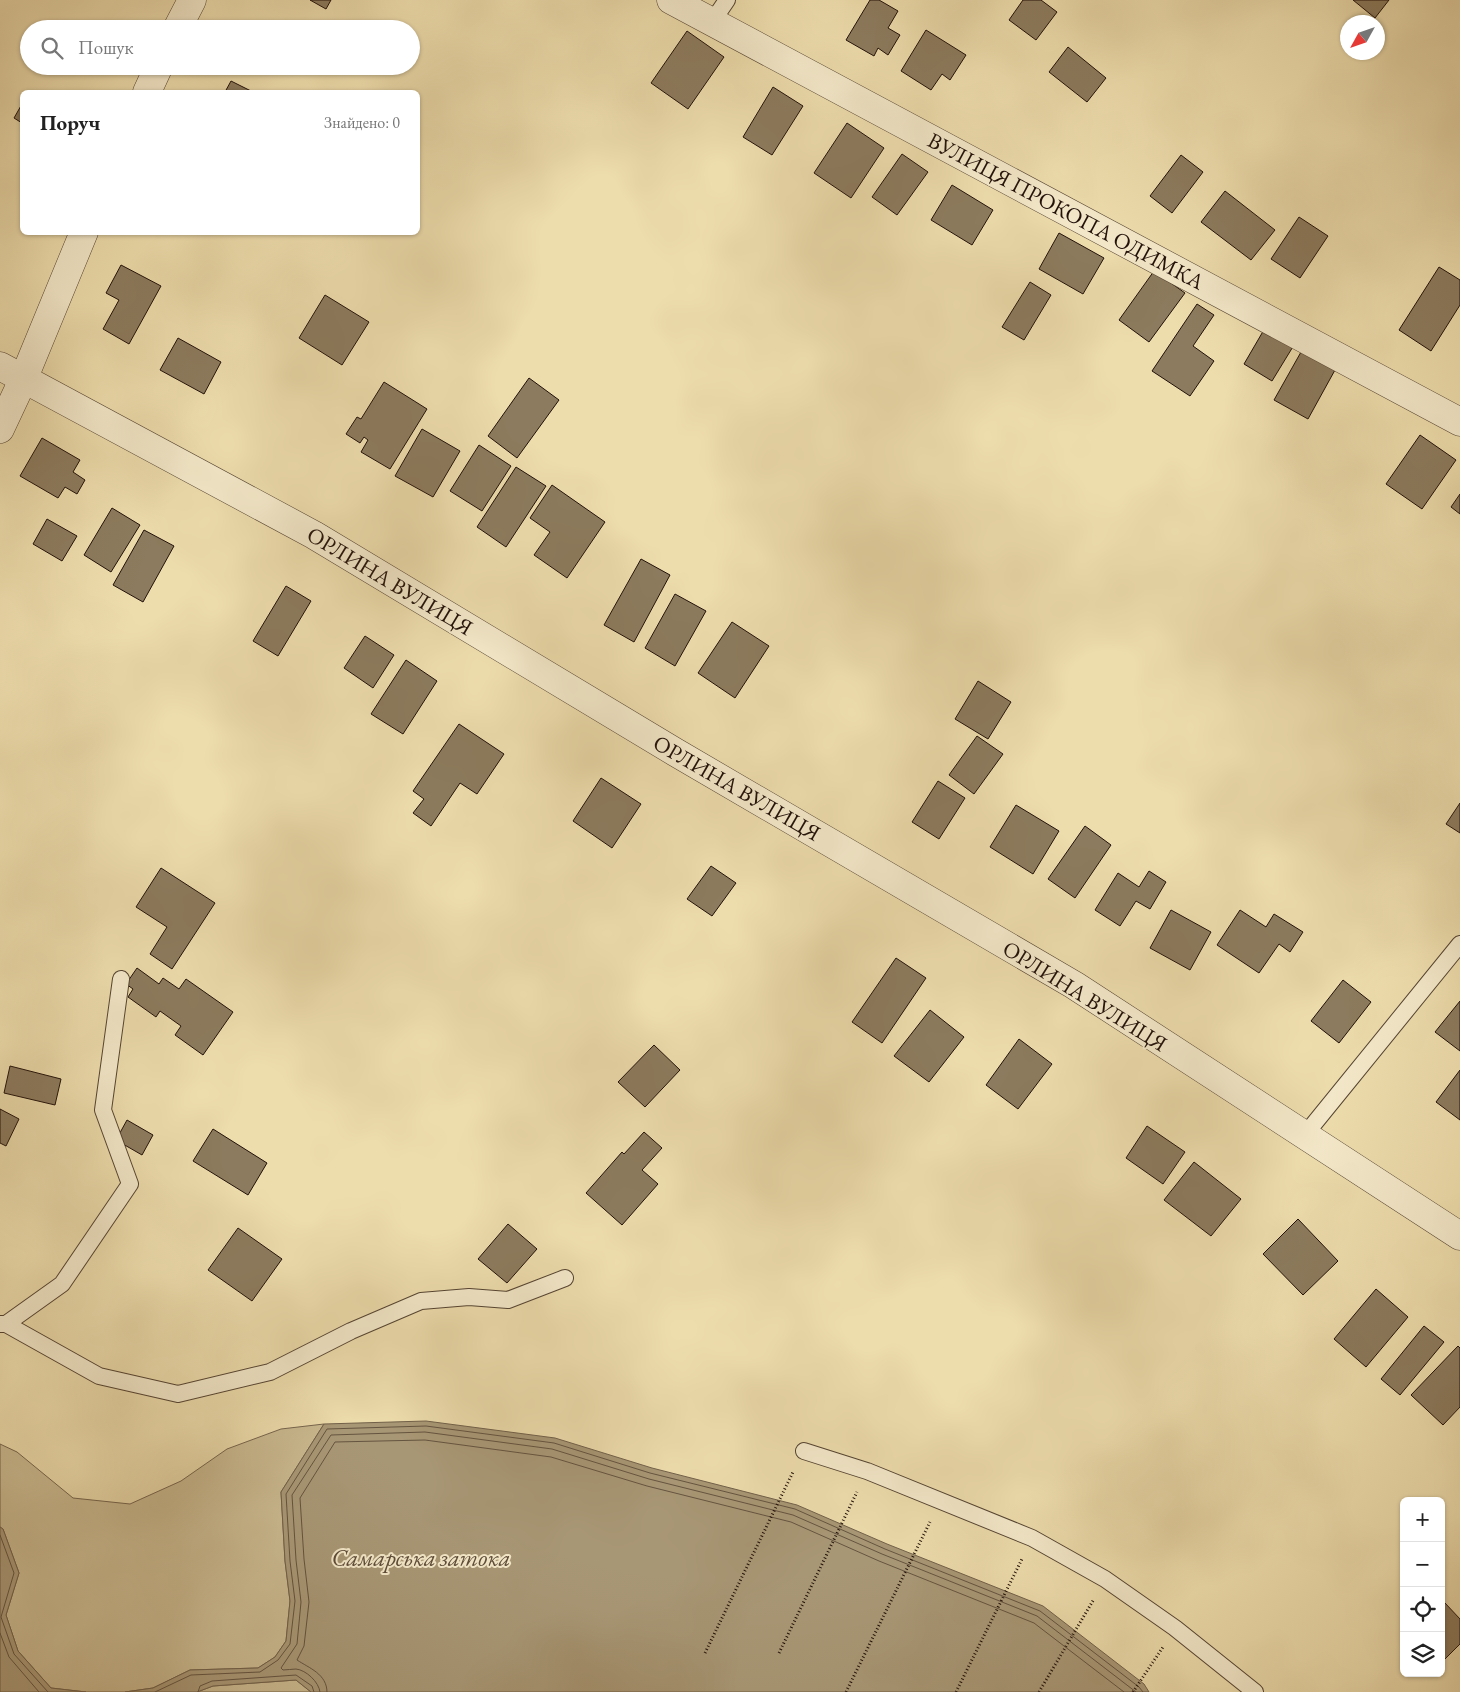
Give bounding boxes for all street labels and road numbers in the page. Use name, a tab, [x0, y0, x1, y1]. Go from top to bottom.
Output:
street label: ВУЛИЦЯ ПРОКОПА ОДИМКА	[923, 126, 1210, 297]
street label: ОРЛИНА ВУЛИЦЯ	[302, 520, 478, 642]
street label: ОРЛИНА ВУЛИЦЯ	[648, 728, 826, 848]
street label: ОРЛИНА ВУЛИЦЯ	[997, 934, 1173, 1058]

